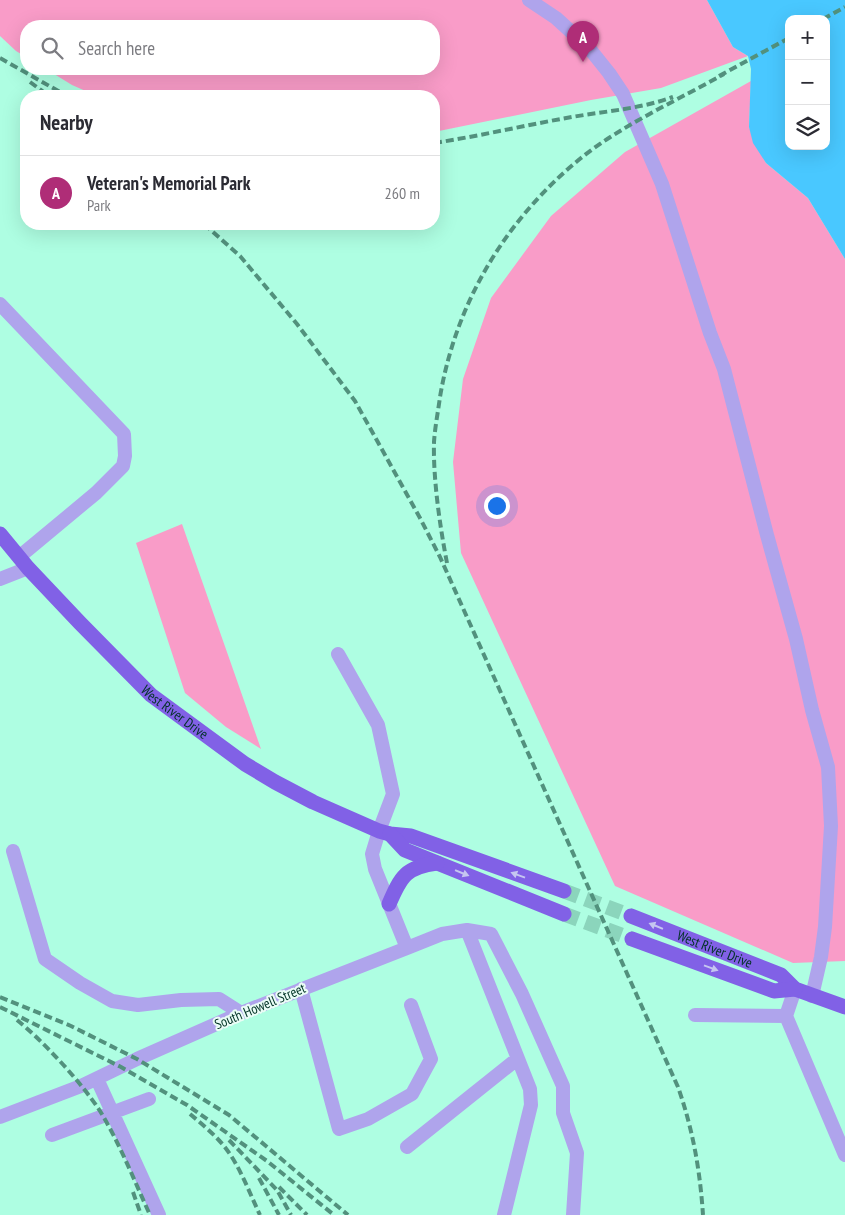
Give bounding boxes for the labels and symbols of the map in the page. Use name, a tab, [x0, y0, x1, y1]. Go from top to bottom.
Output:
pin: A	[567, 21, 599, 62]
your location	[484, 493, 510, 519]
street label: West River Drive	[137, 681, 212, 743]
one-way arrow	[455, 870, 470, 877]
one-way arrow	[510, 871, 525, 879]
one-way arrow	[648, 922, 663, 930]
street label: West River Drive	[674, 926, 755, 972]
one-way arrow	[704, 964, 718, 972]
street label: South Howell Street	[212, 979, 308, 1033]

